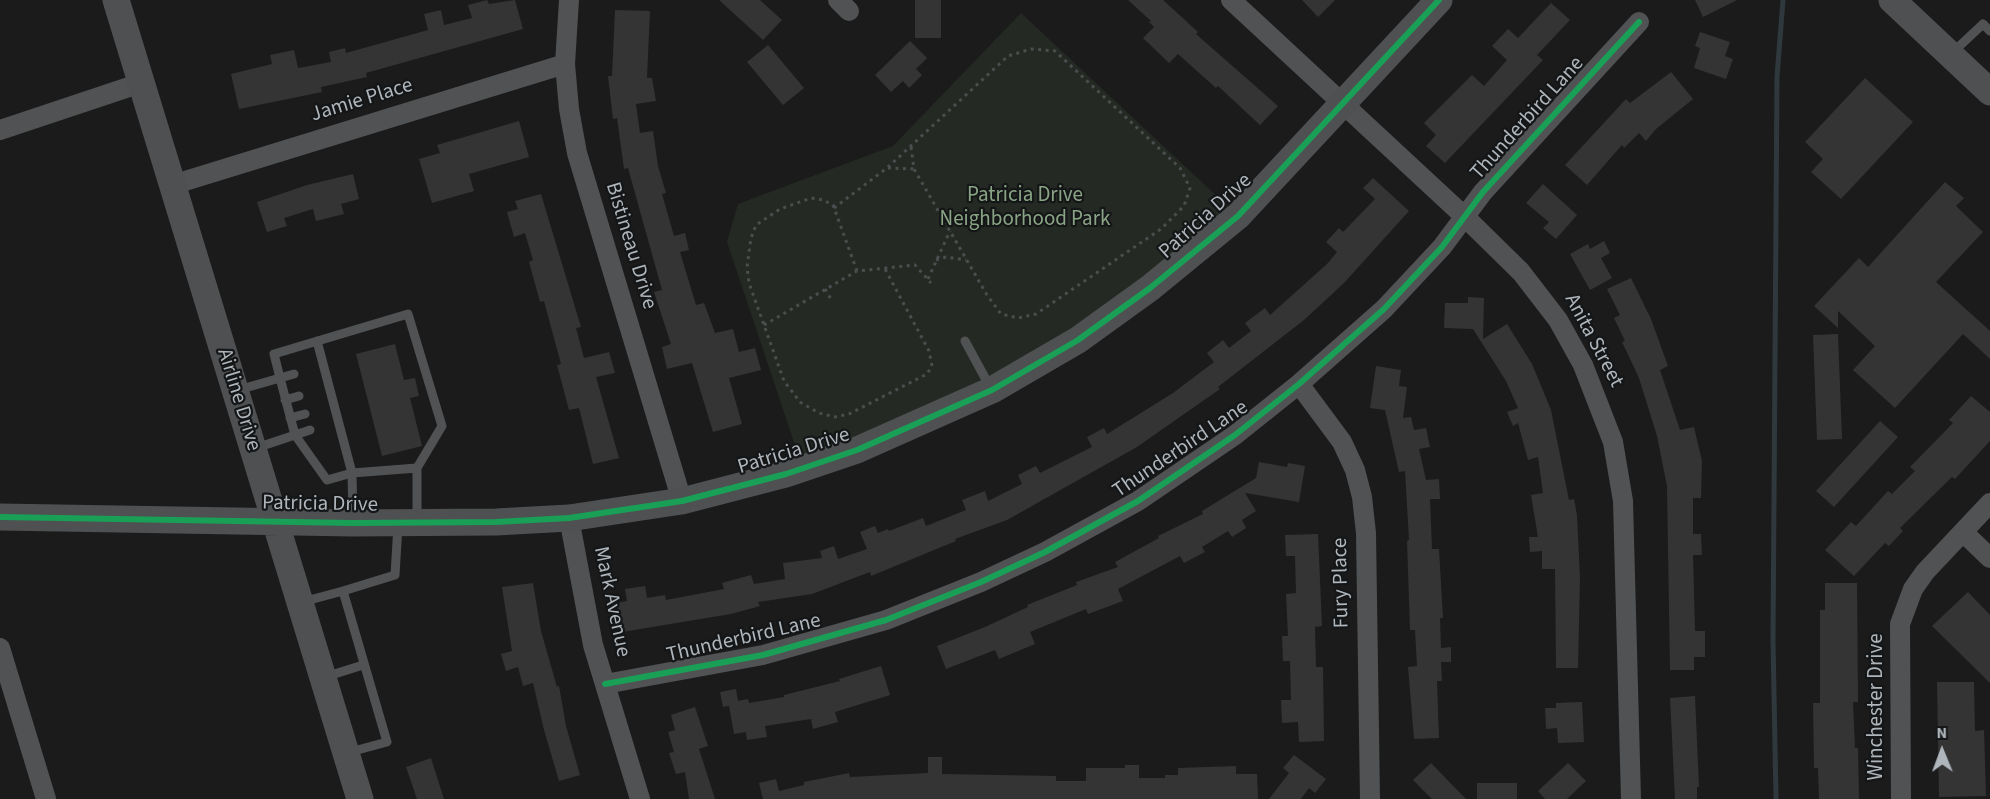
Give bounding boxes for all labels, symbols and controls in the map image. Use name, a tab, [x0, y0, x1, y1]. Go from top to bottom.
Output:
street label: Thunderbird Lane	[1466, 52, 1590, 186]
street label: Jamie Place	[308, 74, 416, 128]
street label: Patricia Drive	[1155, 169, 1257, 265]
street label: Bistineau Drive	[599, 179, 661, 313]
park label: Patricia Drive Neighborhood Park	[940, 183, 1110, 233]
street label: Anita Street	[1558, 290, 1628, 392]
street label: Airline Drive	[210, 346, 266, 454]
street label: Thunderbird Lane	[1109, 396, 1253, 504]
street label: Patricia Drive	[735, 423, 853, 481]
street label: Patricia Drive	[262, 491, 378, 519]
street label: Fury Place	[1329, 537, 1355, 629]
street label: Mark Avenue	[587, 544, 635, 660]
street label: Thunderbird Lane	[665, 609, 823, 669]
street label: Winchester Drive	[1864, 633, 1890, 781]
north arrow	[1912, 721, 1972, 781]
text: N	[1936, 722, 1947, 744]

